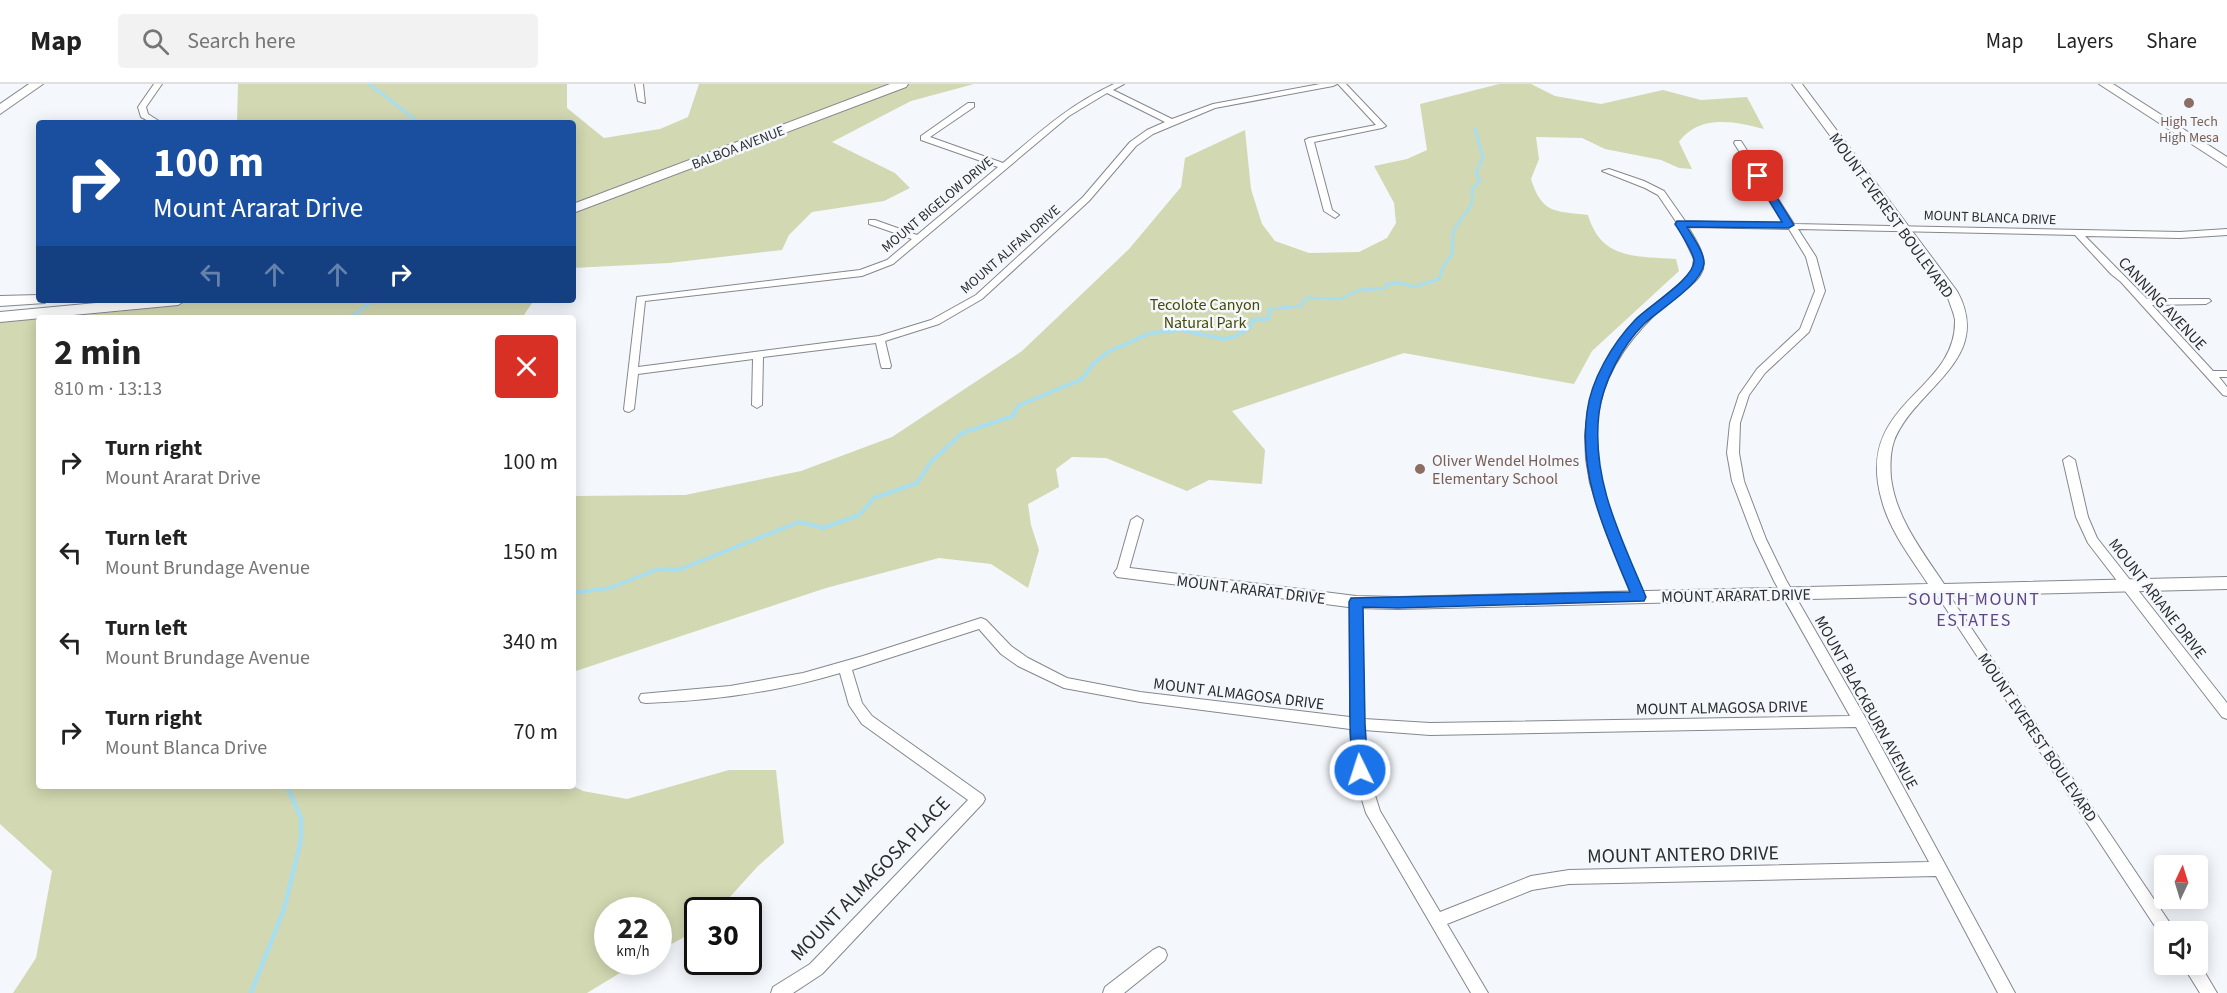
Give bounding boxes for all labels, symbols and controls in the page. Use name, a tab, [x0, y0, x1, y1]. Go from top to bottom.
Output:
search box	[118, 14, 538, 68]
text: Map	[30, 21, 82, 61]
icon: search	[139, 25, 172, 58]
text: Search here	[187, 25, 296, 57]
text: Map	[1986, 26, 2023, 56]
text: Layers	[2056, 26, 2113, 56]
text: Share	[2146, 26, 2197, 56]
marker: High Tech High Mesa	[2182, 96, 2196, 110]
place label: High Tech High Mesa	[2159, 112, 2219, 148]
street label: BALBOA AVENUE	[689, 121, 788, 175]
street label: MOUNT EVEREST BOULEVARD	[1824, 128, 1959, 303]
text: 100 m	[153, 133, 264, 193]
icon: right	[54, 144, 132, 222]
pin	[1732, 150, 1783, 201]
street label: MOUNT BIGELOW DRIVE	[878, 152, 998, 257]
icon: arrive	[1741, 159, 1774, 192]
text: Mount Ararat Drive	[153, 189, 363, 228]
street label: MOUNT ALIFAN DRIVE	[956, 201, 1065, 299]
street label: MOUNT BLANCA DRIVE	[1923, 206, 2057, 230]
street label: CANNING AVENUE	[2113, 252, 2211, 355]
icon: left	[195, 258, 228, 291]
icon: ahead	[258, 258, 291, 291]
icon: ahead	[321, 258, 354, 291]
icon: right	[384, 258, 417, 291]
park label: Tecolote Canyon Natural Park	[1150, 294, 1260, 334]
text: 2 min	[54, 327, 142, 378]
button: close	[495, 335, 558, 398]
text: 810 m · 13:13	[54, 375, 162, 403]
text: Turn right	[105, 432, 202, 464]
icon: right	[54, 446, 87, 479]
text: 100 m	[503, 446, 558, 478]
place label: Oliver Wendel Holmes Elementary School	[1432, 450, 1579, 490]
marker: Oliver Wendel Holmes Elementary School	[1413, 462, 1427, 476]
text: Mount Ararat Drive	[105, 464, 261, 492]
text: Turn left	[105, 522, 187, 554]
street label: MOUNT ARIANE DRIVE	[2103, 534, 2211, 663]
icon: left	[54, 536, 87, 569]
text: 150 m	[503, 536, 558, 568]
text: Mount Brundage Avenue	[105, 554, 310, 582]
street label: MOUNT ARARAT DRIVE	[1175, 570, 1326, 610]
street label: MOUNT ARARAT DRIVE	[1661, 584, 1811, 608]
district label: SOUTH MOUNT ESTATES	[1908, 587, 2040, 633]
text: Turn left	[105, 612, 187, 644]
street label: MOUNT BLACKBURN AVENUE	[1809, 612, 1923, 793]
icon: left	[54, 626, 87, 659]
text: 340 m	[503, 626, 558, 658]
text: Mount Brundage Avenue	[105, 644, 310, 672]
street label: MOUNT EVEREST BOULEVARD	[1972, 649, 2102, 827]
street label: MOUNT ALMAGOSA DRIVE	[1152, 673, 1326, 715]
street label: MOUNT ALMAGOSA DRIVE	[1636, 695, 1808, 720]
text: Turn right	[105, 702, 202, 734]
icon: right	[54, 716, 87, 749]
text: 70 m	[513, 716, 558, 748]
text: Mount Blanca Drive	[105, 734, 267, 762]
position arrow	[1328, 738, 1392, 802]
street label: MOUNT ALMAGOSA PLACE	[785, 790, 957, 967]
street label: MOUNT ANTERO DRIVE	[1587, 839, 1779, 871]
north arrow	[2154, 855, 2208, 909]
map controls	[2154, 855, 2208, 975]
speed limit sign: 30	[684, 897, 762, 975]
text: 22	[617, 907, 649, 950]
button: sound	[2154, 921, 2208, 975]
text: km/h	[616, 941, 650, 962]

